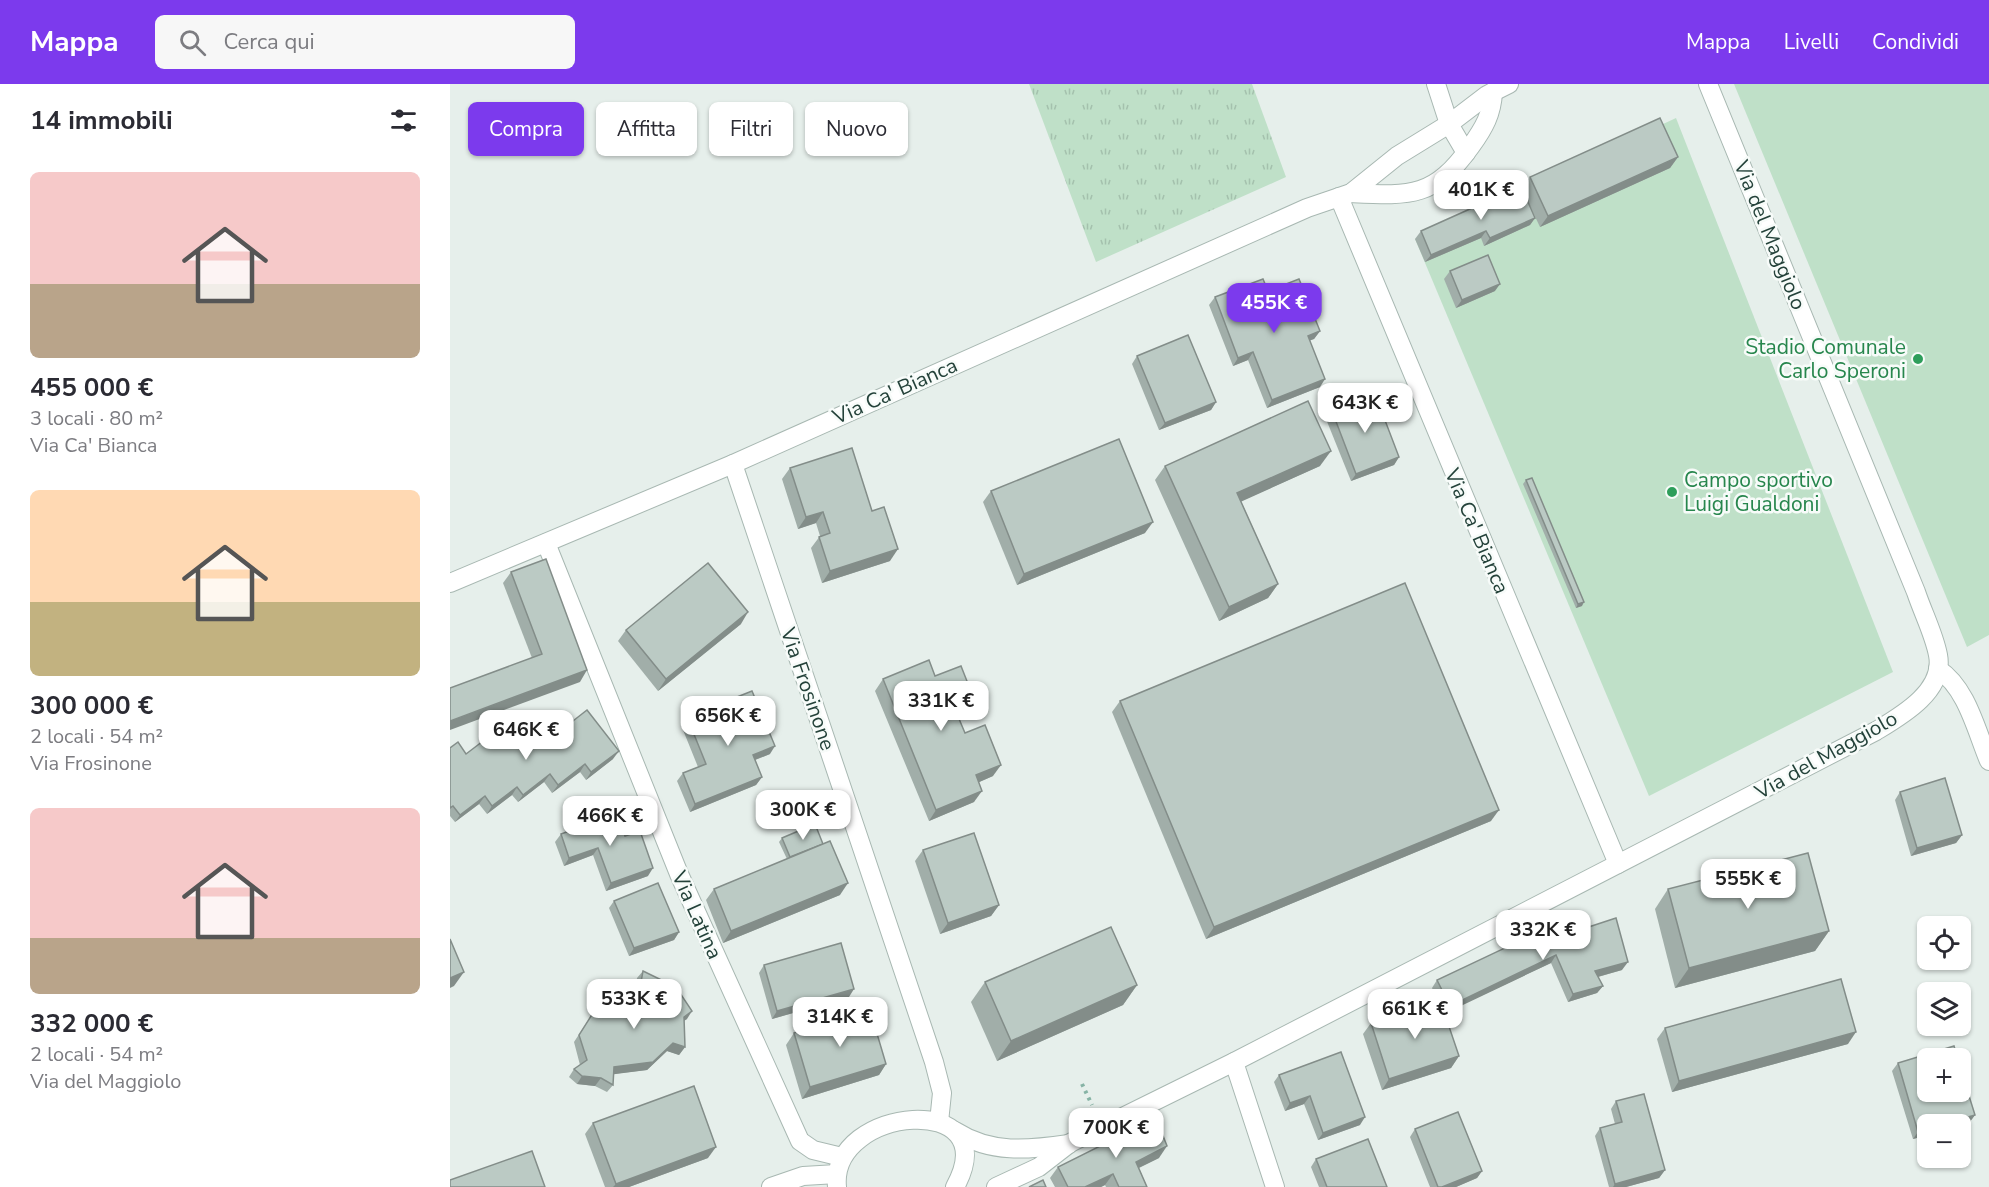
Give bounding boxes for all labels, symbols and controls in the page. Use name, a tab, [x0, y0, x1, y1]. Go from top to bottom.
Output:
search box	[155, 15, 575, 69]
text: Mappa	[30, 23, 119, 61]
icon: search	[176, 26, 209, 59]
text: Cerca qui	[224, 27, 315, 57]
text: Mappa	[1686, 28, 1751, 56]
text: Livelli	[1784, 28, 1839, 56]
text: Condividi	[1872, 28, 1959, 56]
chip: Compra	[468, 102, 584, 156]
chip: Affitta	[596, 102, 697, 156]
chip: Filtri	[709, 102, 793, 156]
chip: Nuovo	[805, 102, 908, 156]
text: 14 immobili	[30, 103, 173, 138]
icon: filters	[387, 104, 420, 137]
street label: Via del Maggiolo	[1727, 155, 1813, 314]
pin: 401K €	[1432, 170, 1530, 221]
text: 401K €	[1448, 176, 1514, 203]
icon: home	[171, 211, 279, 319]
pin: 455K €	[1225, 283, 1323, 334]
text: 455K €	[1241, 289, 1307, 316]
place label: Stadio Comunale Carlo Speroni	[1745, 333, 1906, 385]
street label: Via Ca' Bianca	[827, 351, 962, 431]
marker: Stadio Comunale Carlo Speroni	[1911, 352, 1925, 366]
text: 455 000 €	[30, 370, 153, 405]
pin: 643K €	[1316, 383, 1414, 434]
text: 643K €	[1332, 389, 1398, 416]
text: 3 locali · 80 m²	[30, 405, 163, 432]
text: Via Ca' Bianca	[30, 432, 157, 459]
street label: Via Ca' Bianca	[1438, 463, 1516, 598]
place label: Campo sportivo Luigi Gualdoni	[1684, 466, 1833, 518]
marker: Campo sportivo Luigi Gualdoni	[1665, 485, 1679, 499]
icon: home	[171, 529, 279, 637]
street label: Via Frosinone	[774, 623, 842, 754]
pin: 331K €	[892, 681, 990, 732]
text: 331K €	[908, 687, 974, 714]
text: 300 000 €	[30, 688, 153, 723]
pin: 656K €	[679, 696, 777, 747]
text: 656K €	[695, 702, 761, 729]
street label: Via del Maggiolo	[1749, 704, 1902, 806]
pin: 646K €	[477, 710, 575, 761]
text: 646K €	[493, 716, 559, 743]
text: 2 locali · 54 m²	[30, 723, 163, 750]
text: Via Frosinone	[30, 750, 152, 777]
pin: 300K €	[754, 790, 852, 841]
pin: 466K €	[561, 796, 659, 847]
text: 300K €	[770, 796, 836, 823]
text: 466K €	[577, 802, 643, 829]
icon: home	[171, 847, 279, 955]
pin: 555K €	[1699, 859, 1797, 910]
text: 555K €	[1715, 865, 1781, 892]
street label: Via Latina	[665, 866, 729, 963]
pin: 332K €	[1494, 910, 1592, 961]
text: 332K €	[1510, 916, 1576, 943]
map controls	[1917, 916, 1971, 1168]
button: locate	[1917, 916, 1971, 970]
pin: 533K €	[585, 979, 683, 1030]
button: layers	[1917, 982, 1971, 1036]
text: 533K €	[601, 985, 667, 1012]
pin: 661K €	[1366, 989, 1464, 1040]
text: 661K €	[1382, 995, 1448, 1022]
pin: 314K €	[791, 997, 889, 1048]
text: 314K €	[807, 1003, 873, 1030]
text: 332 000 €	[30, 1006, 153, 1041]
text: 2 locali · 54 m²	[30, 1041, 163, 1068]
button: +	[1917, 1048, 1971, 1102]
text: Via del Maggiolo	[30, 1068, 181, 1095]
pin: 700K €	[1067, 1108, 1165, 1159]
text: 700K €	[1083, 1114, 1149, 1141]
button: −	[1917, 1114, 1971, 1168]

